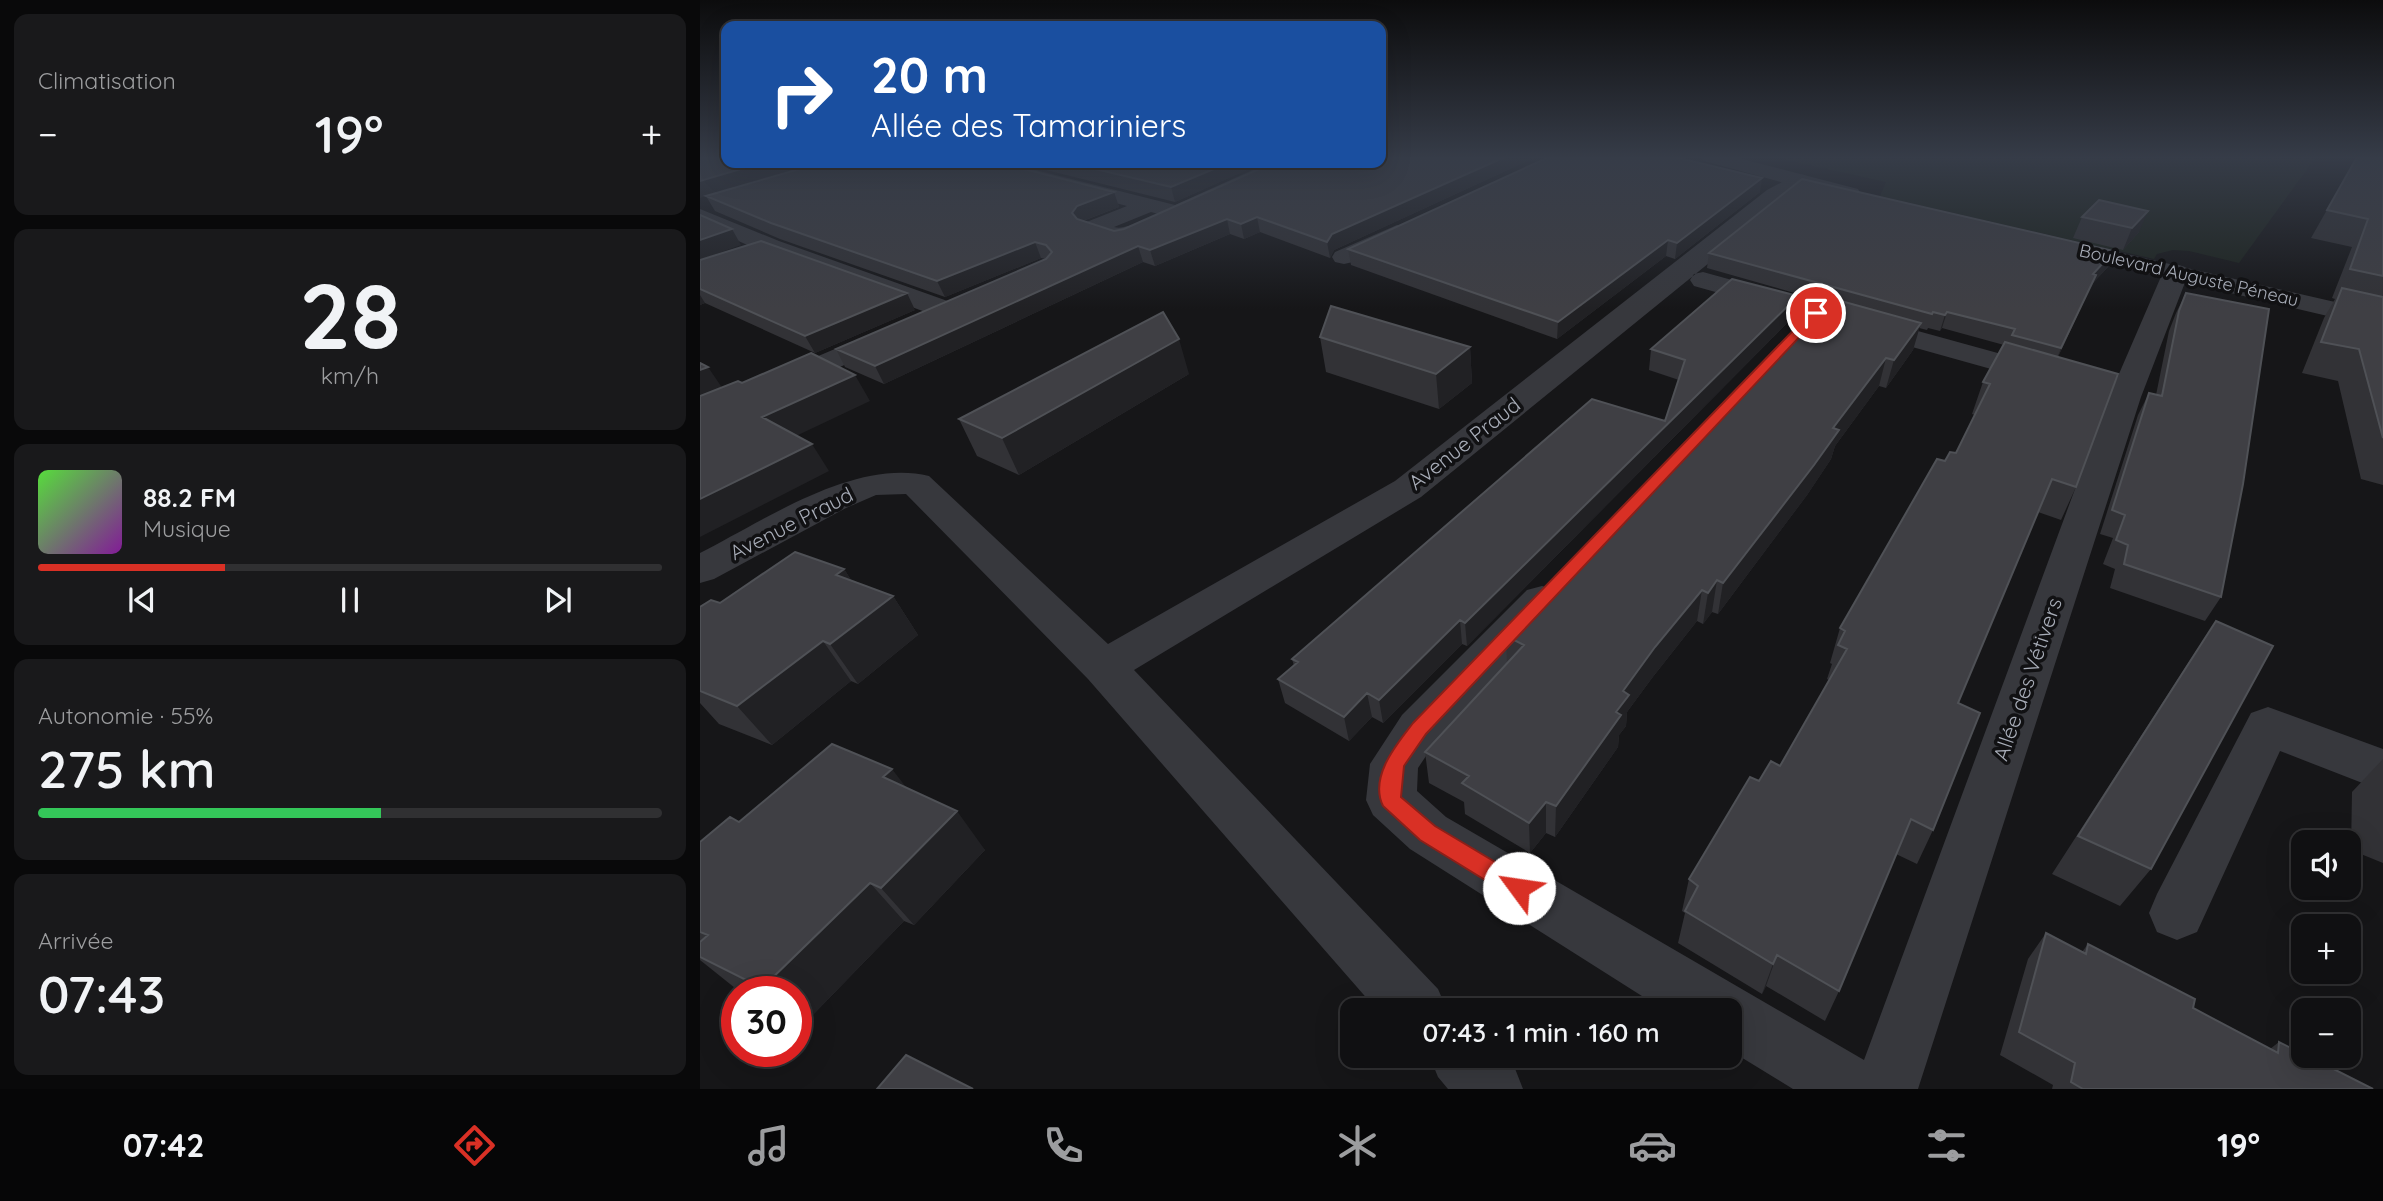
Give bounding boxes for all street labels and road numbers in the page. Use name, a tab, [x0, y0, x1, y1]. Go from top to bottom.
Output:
street label: Boulevard Auguste Péneau	[2077, 239, 2301, 311]
street label: Avenue Praud	[1403, 391, 1525, 495]
street label: Avenue Praud	[725, 481, 857, 565]
street label: Allée des Vétivers	[1987, 594, 2067, 764]

